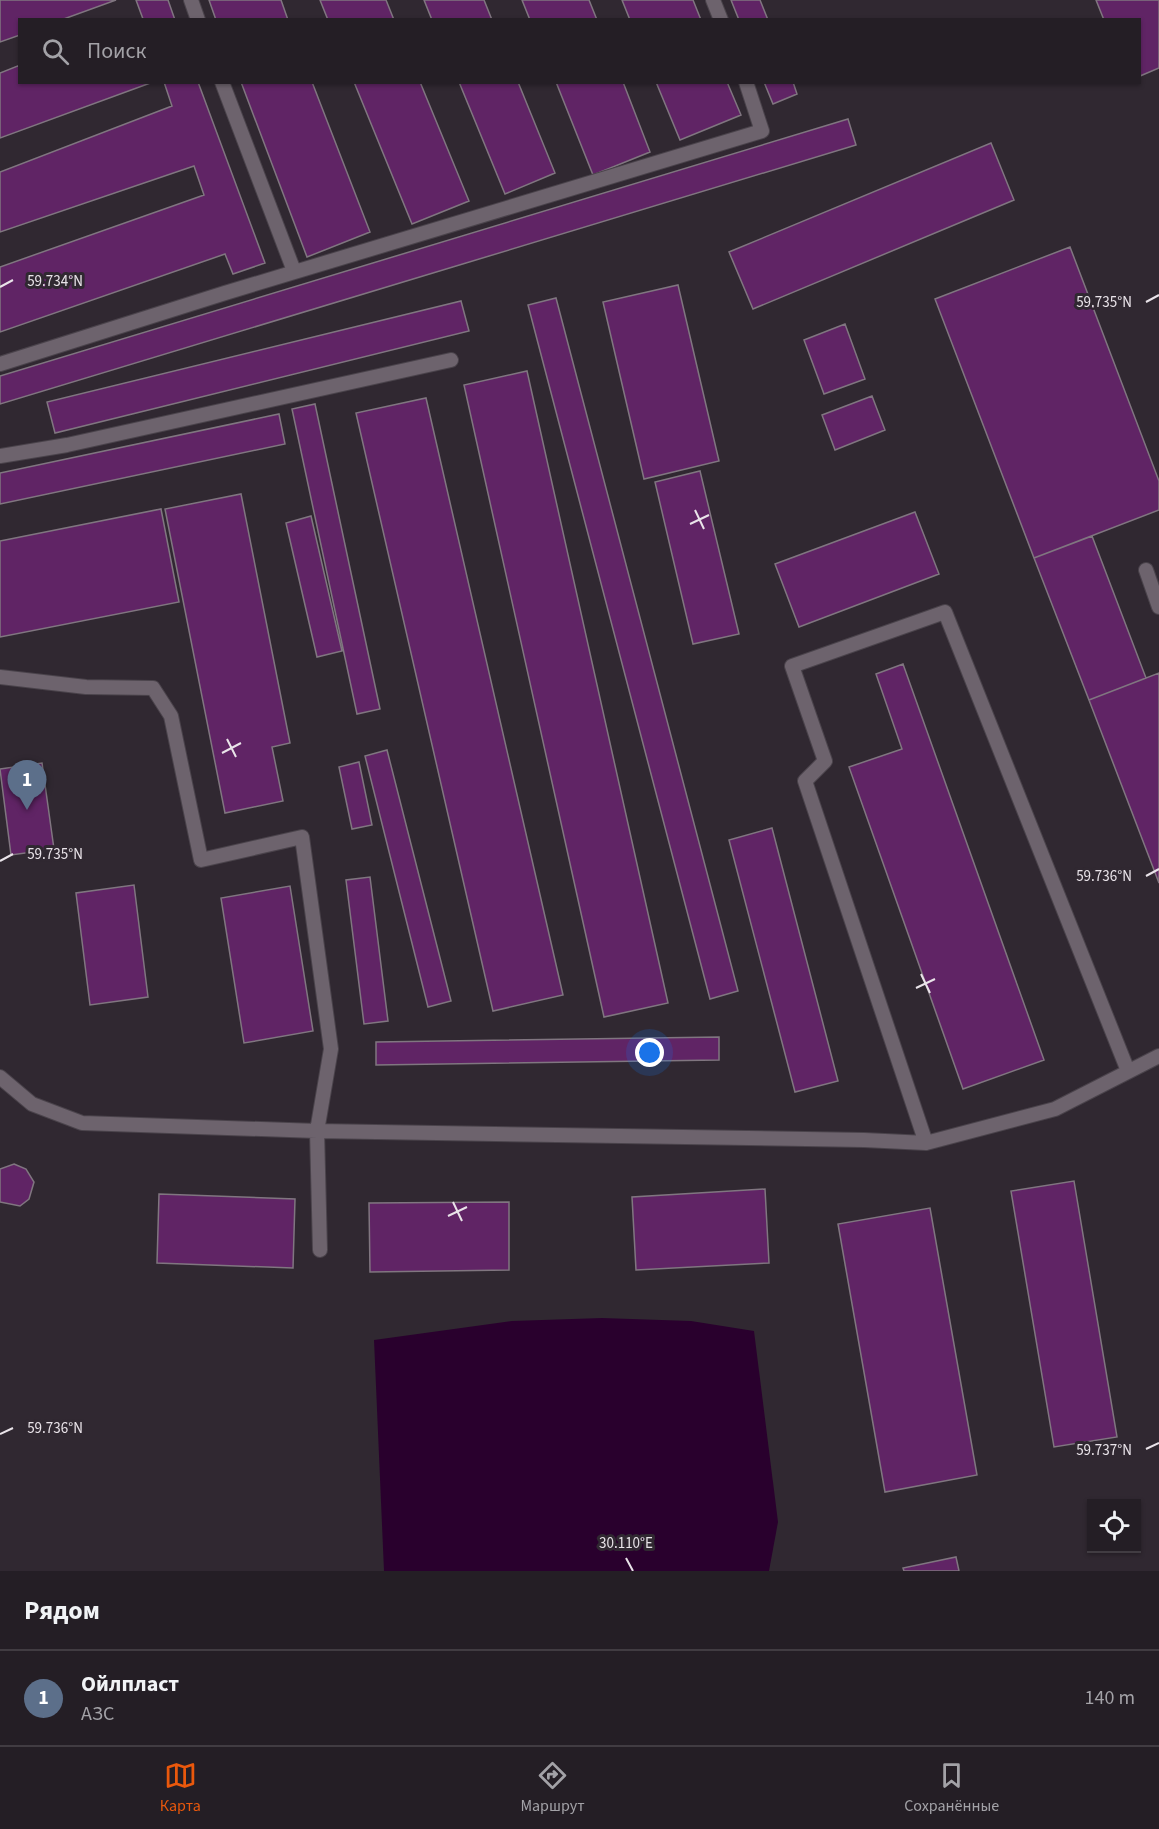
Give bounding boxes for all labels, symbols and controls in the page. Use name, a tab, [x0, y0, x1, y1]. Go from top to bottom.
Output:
search box	[18, 18, 1141, 84]
icon: search	[39, 35, 72, 68]
text: Поиск	[87, 35, 146, 67]
text: 59.734°N	[27, 271, 83, 292]
text: 59.735°N	[1076, 292, 1132, 313]
pin: 1	[8, 760, 46, 810]
text: 59.735°N	[27, 844, 83, 865]
text: 59.736°N	[1076, 866, 1132, 887]
your location	[635, 1038, 664, 1067]
text: 59.736°N	[27, 1418, 83, 1439]
text: 59.737°N	[1076, 1440, 1132, 1461]
map controls	[1087, 1499, 1141, 1553]
button: locate	[1087, 1499, 1141, 1553]
text: 30.110°E	[599, 1533, 653, 1554]
text: Рядом	[24, 1592, 100, 1629]
text: Ойлпласт	[81, 1668, 179, 1700]
text: 1	[38, 1684, 49, 1712]
text: 140 m	[1085, 1684, 1135, 1712]
text: АЗС	[81, 1700, 114, 1728]
tab: Карта	[160, 1759, 201, 1817]
tab: Маршрут	[520, 1759, 585, 1817]
tab: Сохранённые	[904, 1759, 999, 1817]

